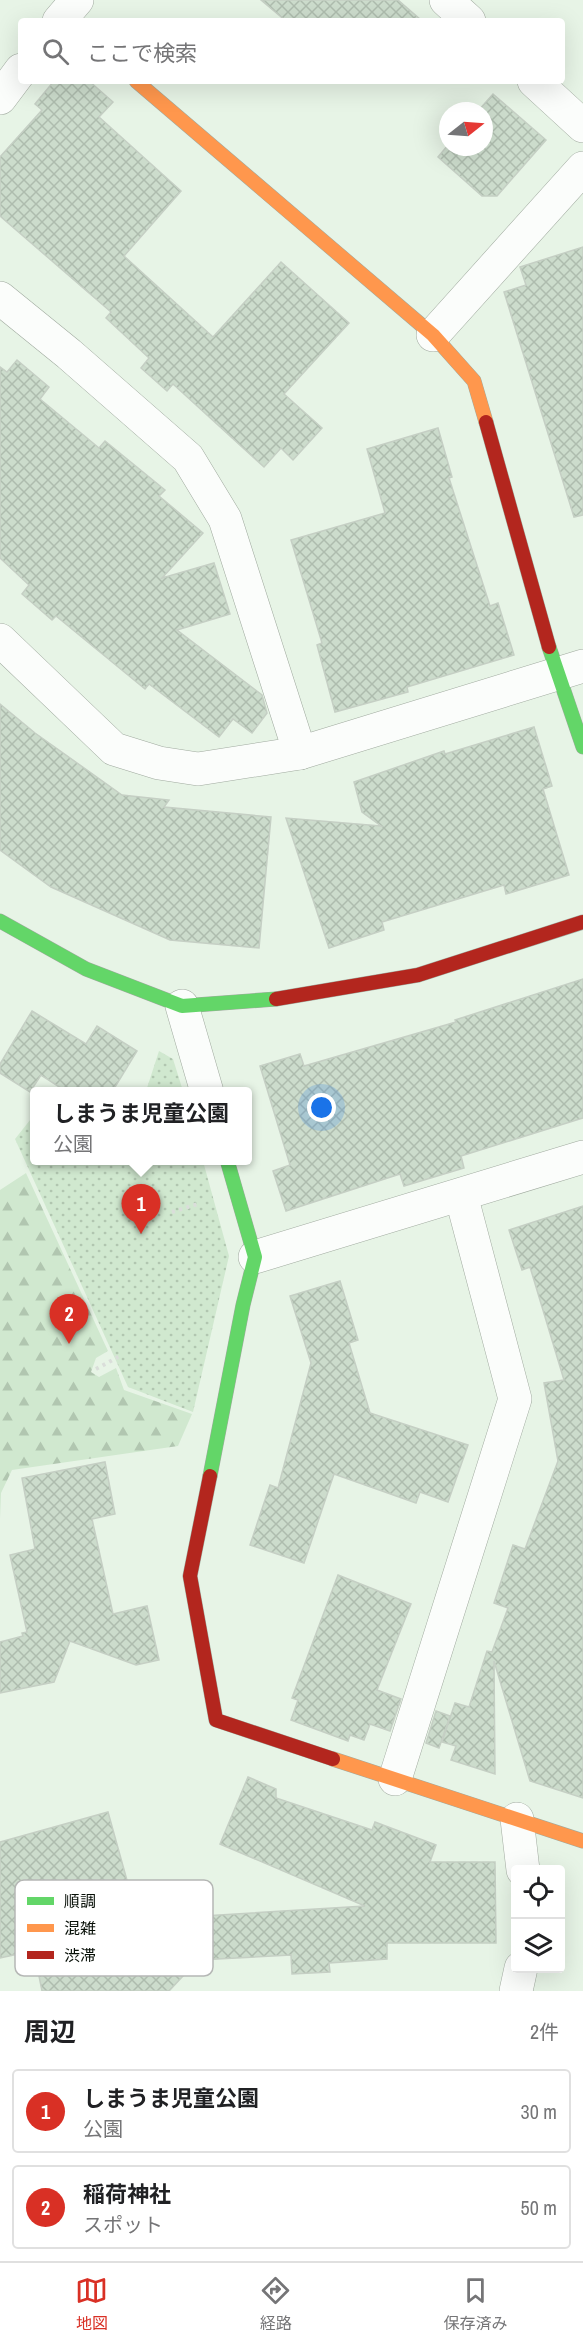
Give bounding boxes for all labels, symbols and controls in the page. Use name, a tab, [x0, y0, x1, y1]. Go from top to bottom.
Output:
search box	[18, 18, 565, 84]
icon: search	[39, 35, 72, 68]
text: ここで検索	[87, 38, 197, 68]
north arrow	[439, 102, 493, 156]
popup	[30, 1087, 252, 1165]
your location	[307, 1093, 336, 1122]
text: しまうま児童公園	[53, 1098, 229, 1128]
text: 公園	[53, 1130, 93, 1157]
pin: 1	[122, 1184, 160, 1234]
pin: 2	[50, 1294, 88, 1344]
map controls	[511, 1865, 565, 1973]
button: locate	[511, 1865, 565, 1919]
legend	[15, 1880, 213, 1976]
text: 順調	[64, 1890, 96, 1912]
text: 混雑	[64, 1917, 96, 1939]
button: layers	[511, 1919, 565, 1973]
text: 渋滞	[64, 1944, 96, 1966]
text: 周辺	[24, 2014, 76, 2049]
text: 2件	[530, 2018, 559, 2045]
text: しまうま児童公園	[83, 2083, 259, 2113]
text: 1	[41, 2098, 50, 2125]
text: 30 m	[521, 2098, 557, 2125]
text: 公園	[83, 2115, 123, 2142]
text: 稲荷神社	[83, 2179, 171, 2209]
text: 2	[41, 2194, 50, 2221]
text: 50 m	[521, 2194, 557, 2221]
text: スポット	[83, 2211, 163, 2238]
tab: 地図	[75, 2274, 108, 2334]
tab: 経路	[259, 2274, 292, 2334]
tab: 保存済み	[443, 2274, 507, 2334]

